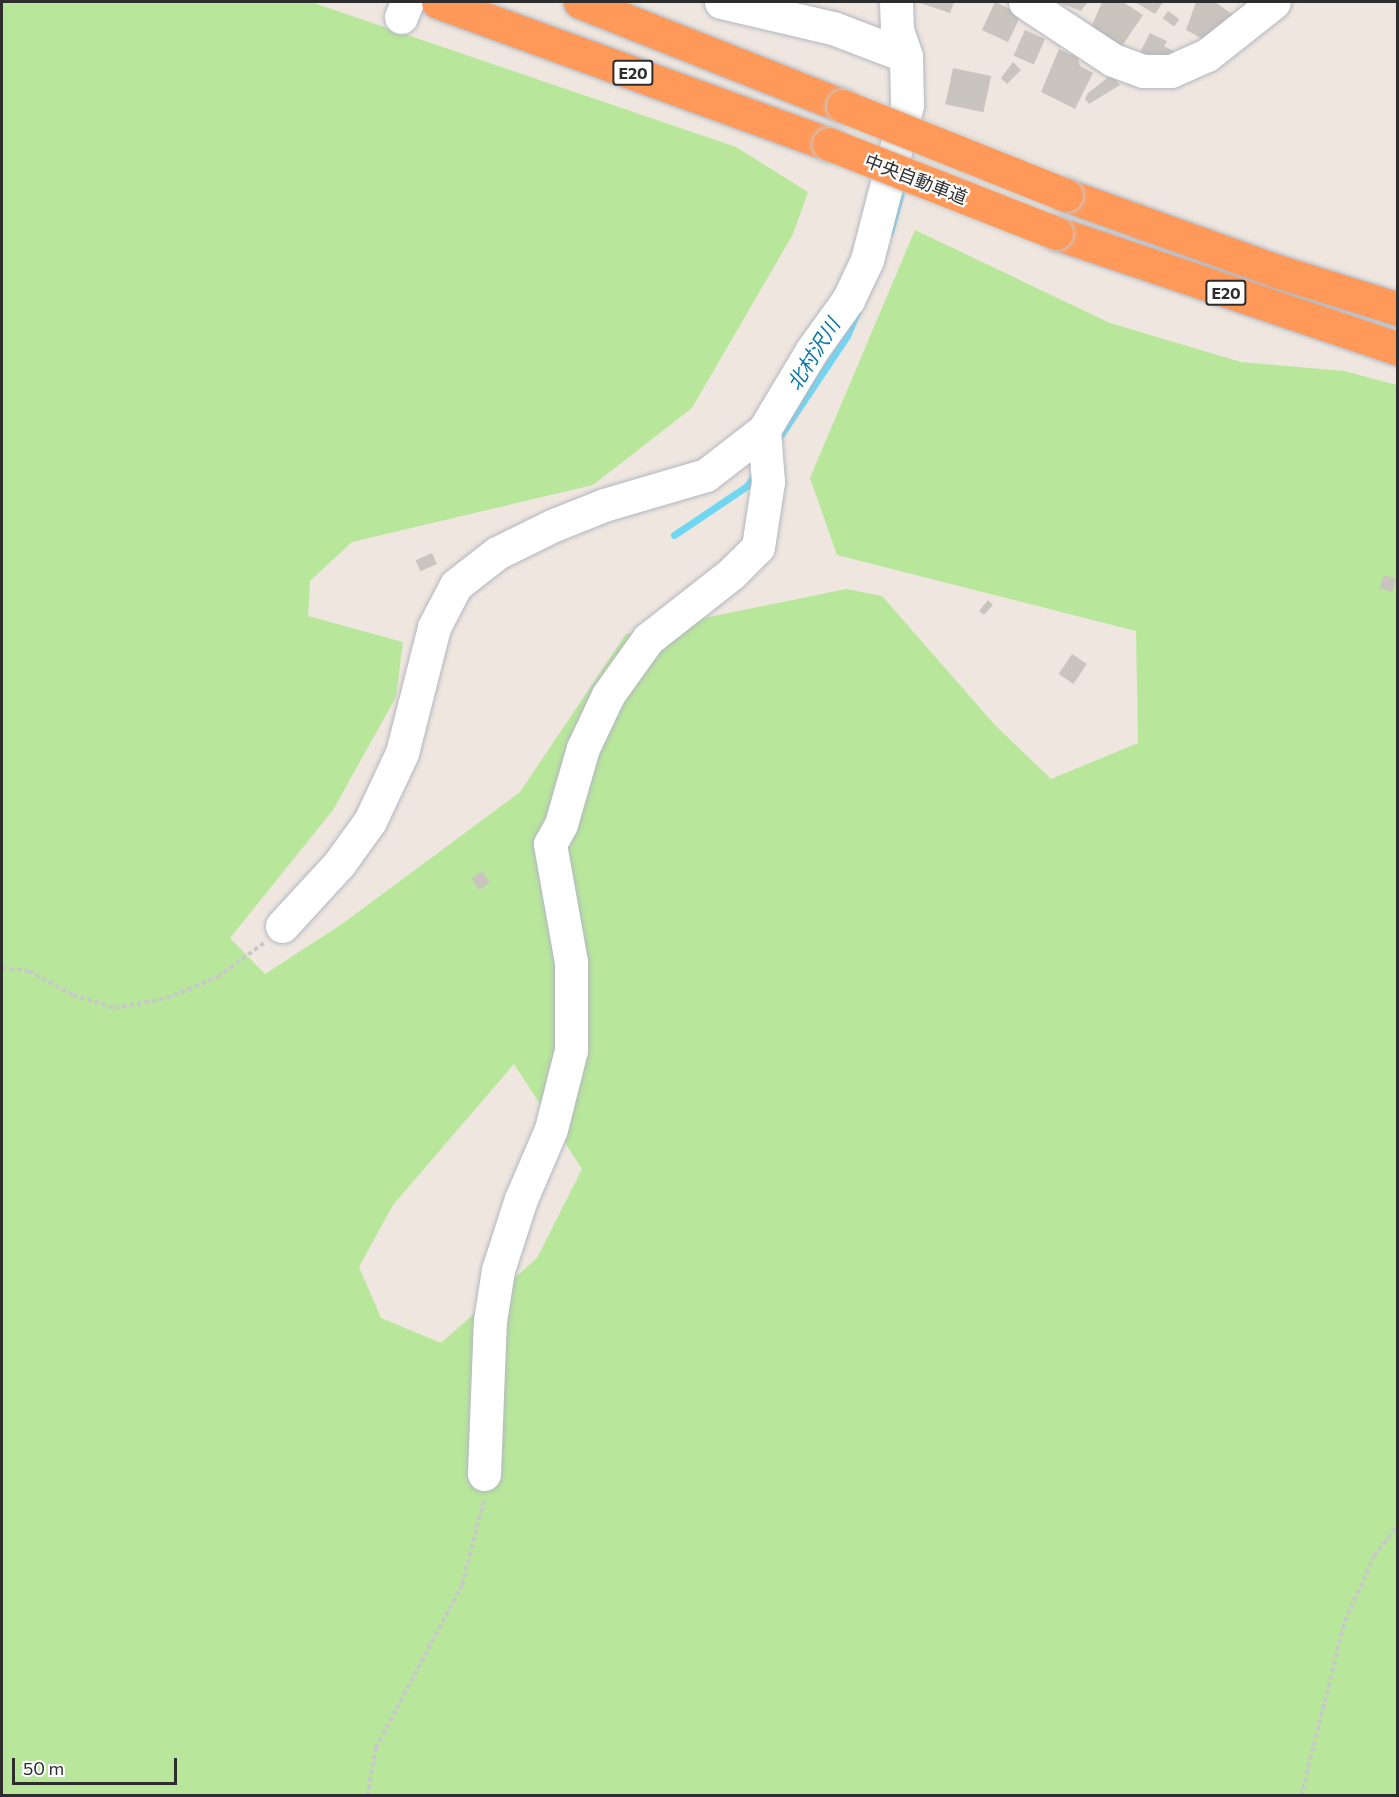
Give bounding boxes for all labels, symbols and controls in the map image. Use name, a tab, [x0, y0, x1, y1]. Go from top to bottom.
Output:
road number: E20	[612, 60, 654, 86]
street label: 中央自動車道	[862, 150, 970, 208]
road number: E20	[1205, 280, 1247, 306]
water label: 北村沢川	[782, 314, 844, 394]
scale bar	[15, 1746, 180, 1784]
text: 50 m	[23, 1757, 64, 1779]

